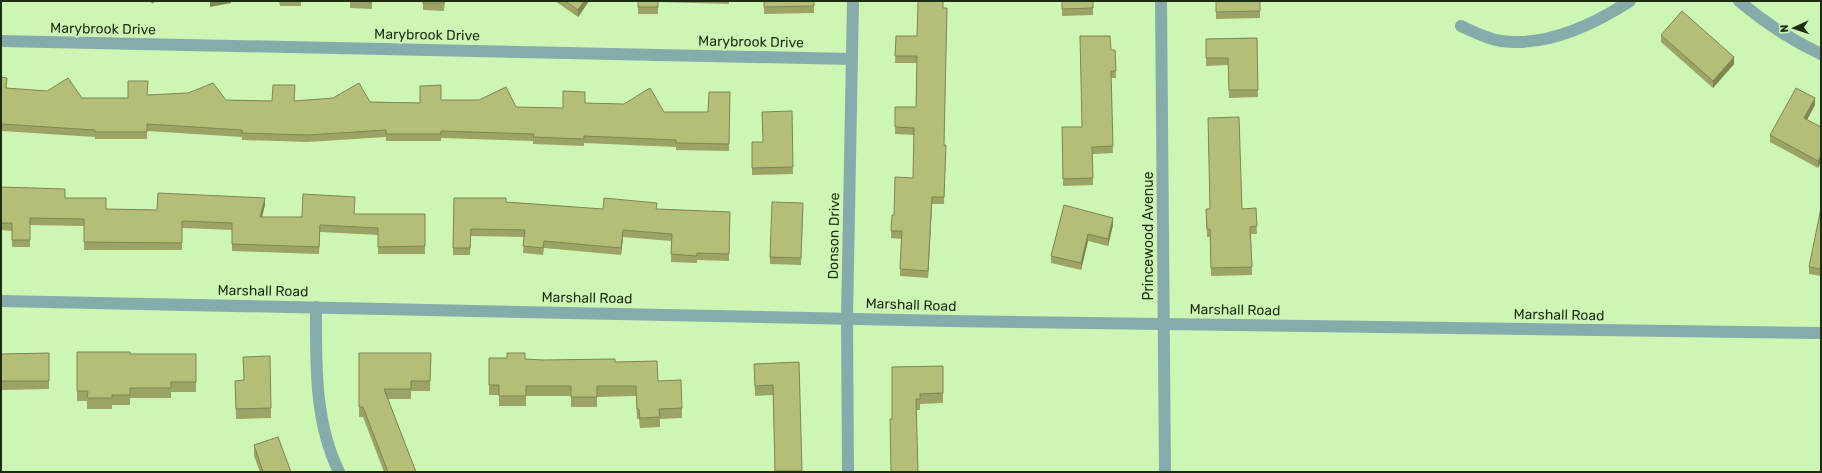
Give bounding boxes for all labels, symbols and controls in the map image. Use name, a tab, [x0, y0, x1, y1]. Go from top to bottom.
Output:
north arrow	[1774, 8, 1814, 48]
street label: Marybrook Drive	[50, 20, 156, 38]
text: N	[1778, 24, 1791, 33]
street label: Marybrook Drive	[374, 26, 480, 44]
street label: Marybrook Drive	[698, 33, 804, 51]
street label: Princewood Avenue	[1140, 171, 1157, 301]
street label: Donson Drive	[825, 192, 843, 280]
street label: Marshall Road	[217, 282, 309, 300]
street label: Marshall Road	[541, 289, 633, 307]
street label: Marshall Road	[865, 295, 957, 315]
street label: Marshall Road	[1189, 301, 1281, 319]
street label: Marshall Road	[1513, 306, 1605, 324]

